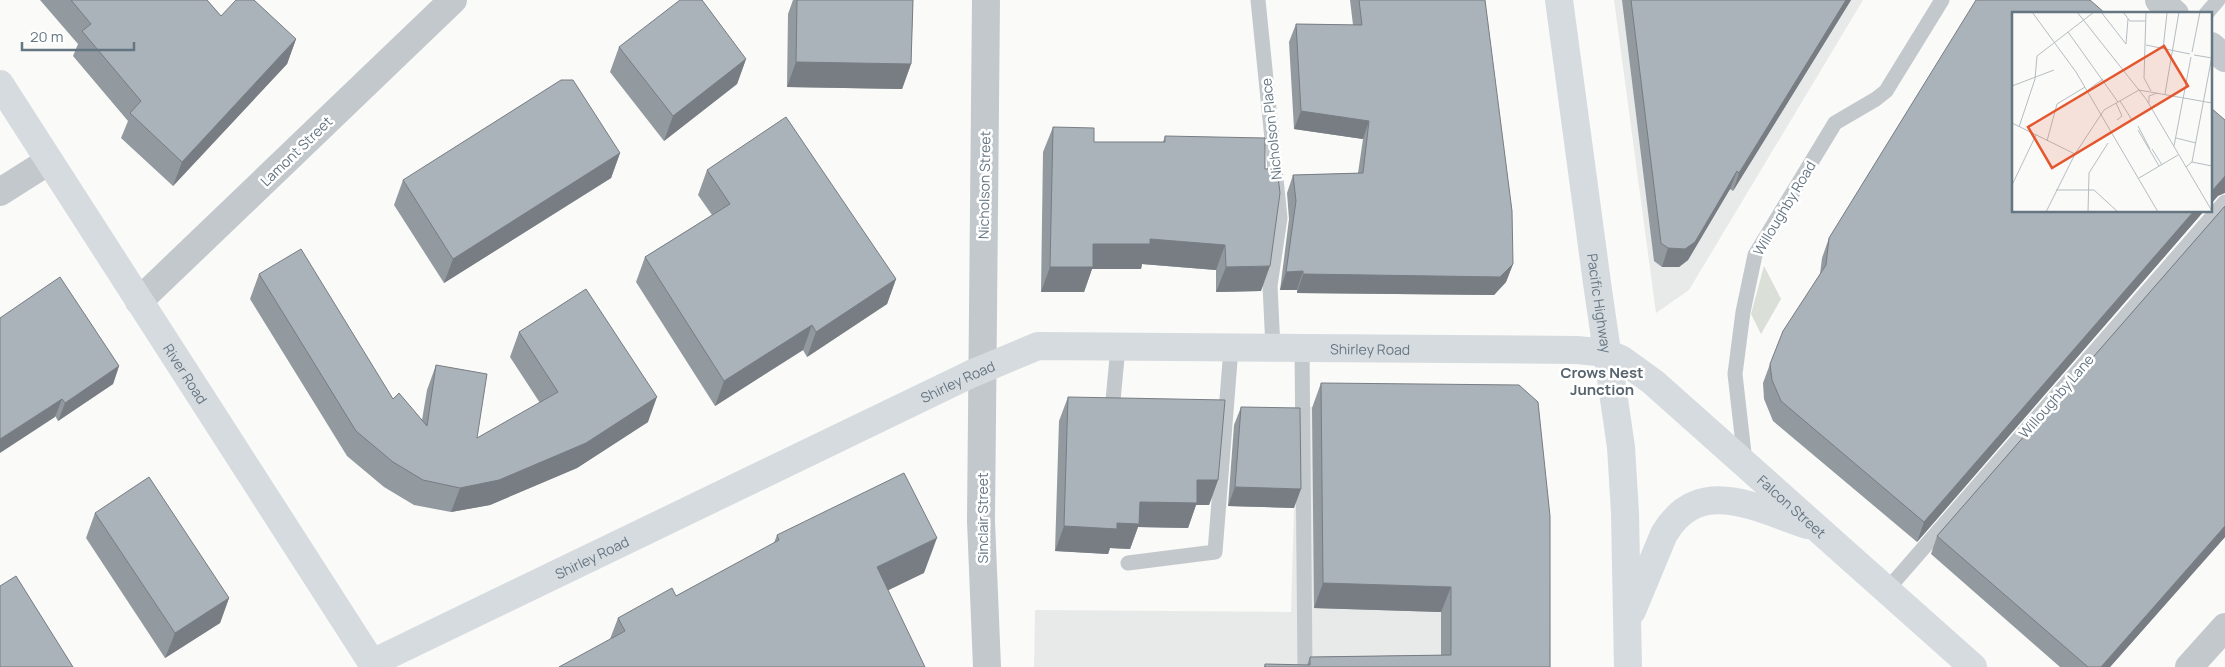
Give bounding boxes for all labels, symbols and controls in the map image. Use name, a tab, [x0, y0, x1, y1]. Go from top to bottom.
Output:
inset map	[2012, 12, 2212, 212]
scale bar	[22, 20, 135, 52]
text: 20 m	[30, 26, 63, 47]
street label: Nicholson Place	[1256, 77, 1286, 181]
street label: Lamont Street	[256, 112, 336, 190]
street label: Nicholson Street	[974, 130, 994, 239]
street label: Willoughby Road	[1748, 157, 1820, 259]
street label: Pacific Highway	[1584, 252, 1617, 355]
street label: Shirley Road	[1330, 339, 1410, 358]
street label: River Road	[160, 340, 212, 407]
street label: Willoughby Lane	[2014, 350, 2098, 442]
street label: Shirley Road	[917, 356, 997, 407]
district label: Crows Nest Junction	[1560, 362, 1644, 400]
street label: Falcon Street	[1754, 470, 1831, 542]
street label: Sinclair Street	[973, 472, 992, 564]
street label: Shirley Road	[551, 531, 632, 583]

